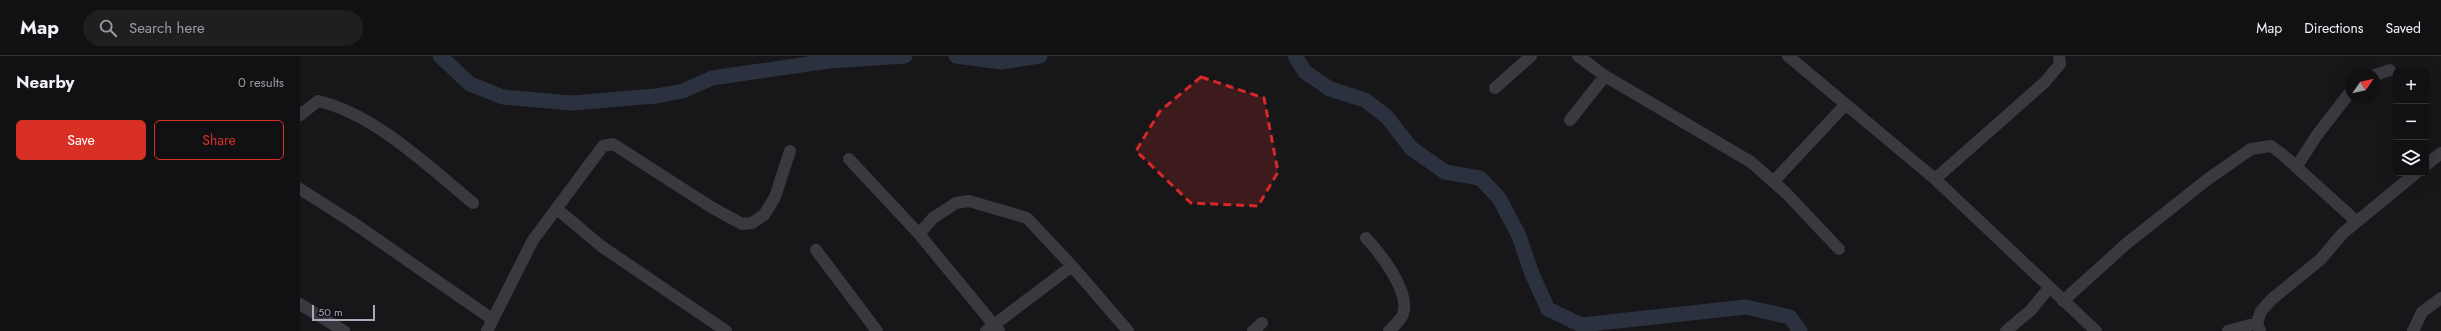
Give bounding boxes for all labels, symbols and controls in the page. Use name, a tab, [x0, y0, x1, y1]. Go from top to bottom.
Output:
search box	[83, 10, 363, 46]
text: Map	[20, 14, 59, 41]
icon: search	[97, 17, 119, 39]
text: Search here	[129, 17, 205, 39]
text: Map	[2256, 18, 2282, 38]
text: Directions	[2304, 18, 2364, 38]
text: Saved	[2386, 18, 2421, 38]
north arrow	[2345, 68, 2381, 104]
map controls	[2393, 68, 2429, 176]
button: +	[2393, 68, 2429, 104]
text: Nearby	[16, 70, 74, 94]
text: 0 results	[238, 73, 284, 92]
button: −	[2393, 104, 2429, 140]
button: Save	[16, 120, 146, 160]
button: Share	[154, 120, 284, 160]
button: layers	[2393, 140, 2429, 176]
scale bar	[312, 303, 375, 322]
text: 50 m	[318, 304, 343, 320]

